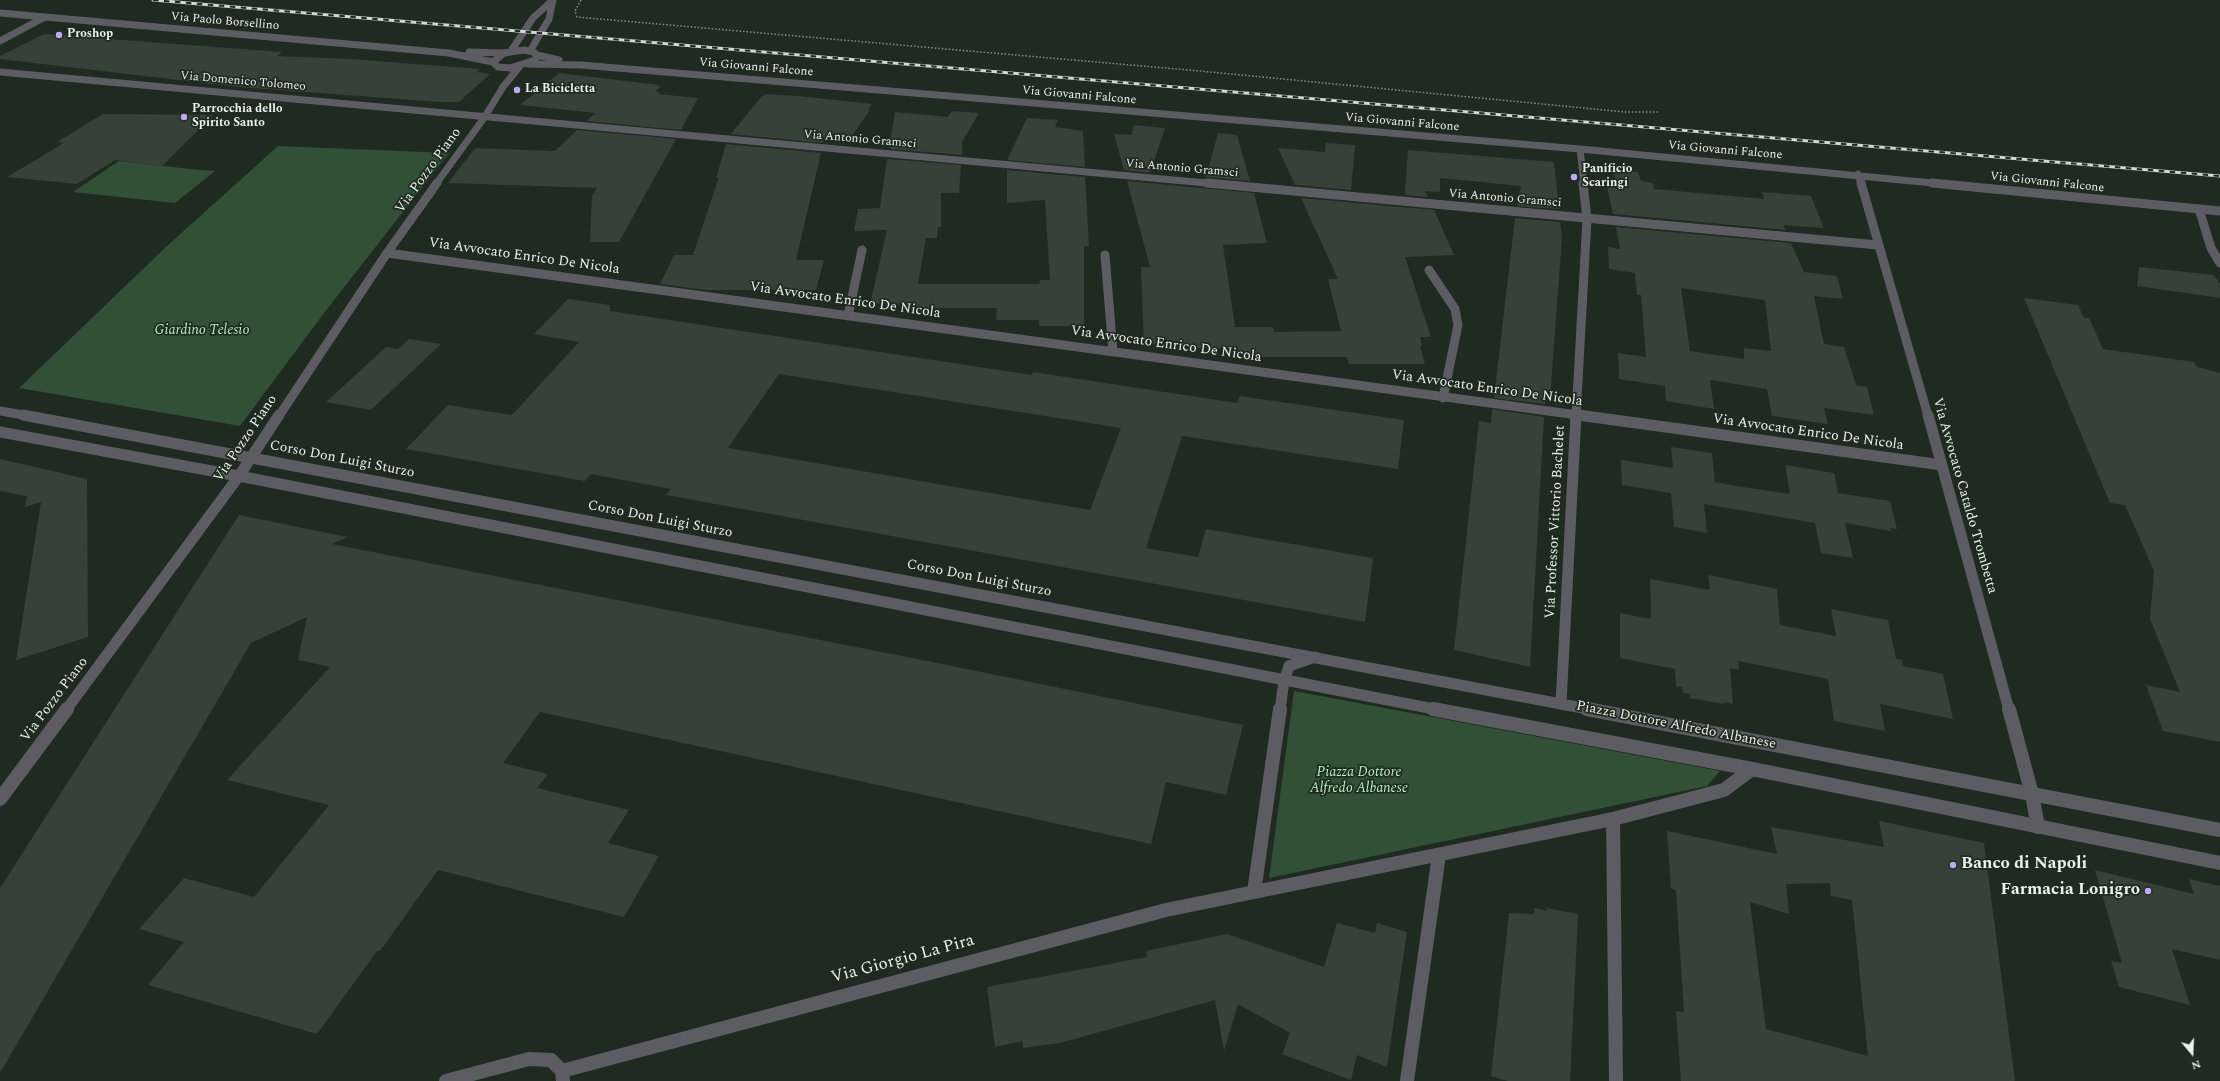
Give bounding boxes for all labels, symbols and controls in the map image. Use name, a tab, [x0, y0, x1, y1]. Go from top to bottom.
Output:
street label: Via Paolo Borsellino	[170, 10, 280, 34]
place label: Proshop	[67, 28, 113, 42]
marker: Proshop	[54, 30, 64, 40]
street label: Via Giovanni Falcone	[698, 56, 814, 80]
street label: Via Domenico Tolomeo	[180, 69, 306, 95]
place label: La Bicicletta	[525, 83, 595, 97]
street label: Via Giovanni Falcone	[1021, 84, 1137, 108]
marker: La Bicicletta	[512, 85, 522, 95]
place label: Parrocchia dello Spirito Santo	[192, 103, 283, 131]
street label: Via Giovanni Falcone	[1344, 111, 1460, 135]
marker: Parrocchia dello Spirito Santo	[179, 112, 189, 122]
street label: Via Pozzo Piano	[392, 125, 466, 217]
street label: Via Antonio Gramsci	[803, 128, 917, 152]
street label: Via Giovanni Falcone	[1667, 139, 1783, 163]
street label: Via Antonio Gramsci	[1125, 157, 1239, 181]
place label: Panificio Scaringi	[1582, 163, 1632, 191]
street label: Via Giovanni Falcone	[1989, 170, 2105, 196]
marker: Panificio Scaringi	[1569, 172, 1579, 182]
street label: Via Antonio Gramsci	[1448, 187, 1562, 211]
street label: Via Avvocato Enrico De Nicola	[427, 235, 621, 279]
street label: Via Avvocato Enrico De Nicola	[748, 279, 942, 323]
park label: Giardino Telesio	[154, 323, 250, 339]
street label: Via Avvocato Enrico De Nicola	[1069, 323, 1263, 367]
street label: Via Avvocato Enrico De Nicola	[1390, 367, 1584, 411]
street label: Via Pozzo Piano	[211, 392, 281, 486]
street label: Via Avvocato Cataldo Trombetta	[1928, 396, 2000, 596]
street label: Via Avvocato Enrico De Nicola	[1711, 411, 1905, 455]
street label: Via Professor Vittorio Bachelet	[1543, 425, 1569, 619]
street label: Corso Don Luigi Sturzo	[268, 438, 416, 482]
street label: Corso Don Luigi Sturzo	[586, 498, 734, 542]
street label: Corso Don Luigi Sturzo	[905, 557, 1053, 601]
street label: Via Pozzo Piano	[18, 654, 92, 746]
street label: Piazza Dottore Alfredo Albanese	[1575, 698, 1777, 754]
park label: Piazza Dottore Alfredo Albanese	[1310, 765, 1408, 798]
place label: Banco di Napoli	[1961, 855, 2087, 875]
marker: Banco di Napoli	[1948, 860, 1958, 870]
place label: Farmacia Lonigro	[2000, 881, 2140, 901]
marker: Farmacia Lonigro	[2143, 886, 2153, 896]
street label: Via Giorgio La Pira	[829, 931, 977, 989]
north arrow	[2172, 1033, 2212, 1073]
text: N	[2189, 1055, 2203, 1074]

